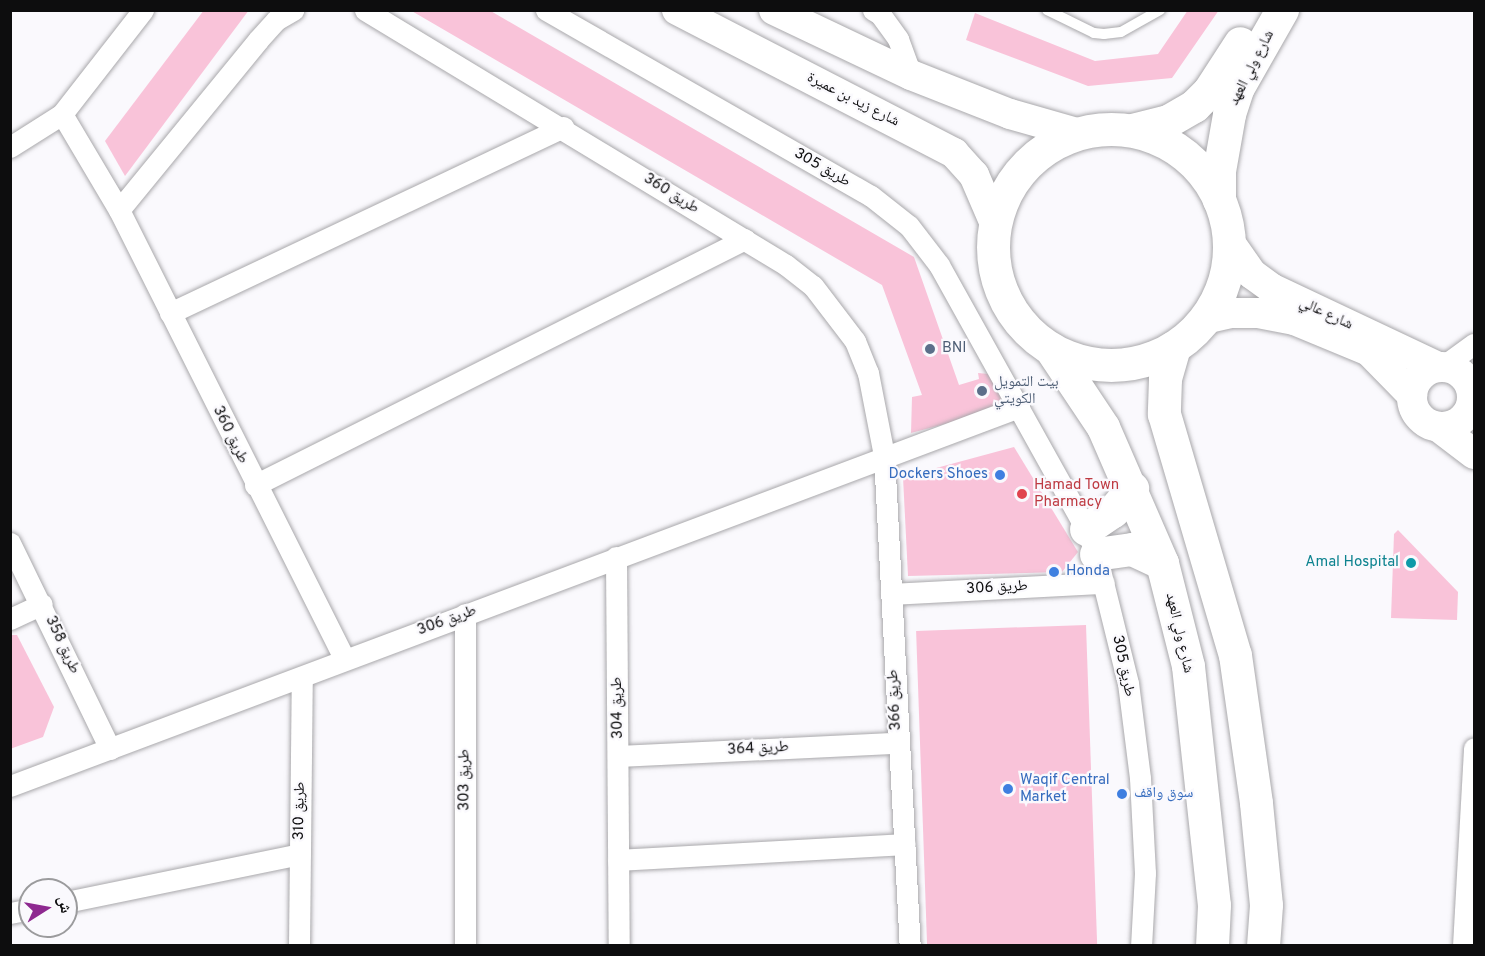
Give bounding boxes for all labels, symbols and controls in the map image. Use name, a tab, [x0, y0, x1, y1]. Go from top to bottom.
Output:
street label: شارع ولي العهد	[1225, 27, 1279, 109]
street label: شارع زيد بن عميرة	[804, 69, 902, 131]
street label: طريق 305	[791, 145, 853, 191]
street label: طريق 360	[640, 170, 702, 218]
street label: شارع عالي	[1296, 294, 1356, 334]
place label: BNI	[942, 340, 967, 358]
marker: BNI	[923, 342, 937, 356]
place label: بيت التمويل الكويتي	[994, 373, 1059, 408]
marker: بيت التمويل الكويتي	[975, 384, 989, 398]
street label: طريق 360	[208, 403, 252, 467]
place label: Dockers Shoes	[889, 466, 988, 484]
marker: Dockers Shoes	[993, 468, 1007, 482]
place label: Hamad Town Pharmacy	[1034, 476, 1120, 511]
marker: Hamad Town Pharmacy	[1015, 487, 1029, 501]
place label: Amal Hospital	[1305, 554, 1399, 572]
marker: Amal Hospital	[1404, 556, 1418, 570]
place label: Honda	[1066, 563, 1110, 581]
marker: Honda	[1047, 565, 1061, 579]
street label: طريق 306	[966, 577, 1028, 599]
street label: شارع ولي العهد	[1161, 591, 1197, 675]
street label: طريق 306	[415, 602, 479, 640]
street label: طريق 358	[41, 613, 83, 677]
street label: طريق 305	[1108, 634, 1138, 698]
street label: طريق 366	[884, 669, 906, 731]
street label: طريق 304	[608, 677, 628, 739]
street label: طريق 364	[727, 738, 789, 760]
street label: طريق 303	[456, 749, 474, 811]
place label: Waqif Central Market	[1020, 771, 1110, 806]
street label: طريق 310	[290, 782, 310, 840]
marker: Waqif Central Market	[1001, 782, 1015, 796]
place label: سوق واقف	[1134, 785, 1193, 803]
marker: سوق واقف	[1115, 787, 1129, 801]
north arrow	[18, 878, 78, 938]
text: ش	[52, 895, 75, 915]

